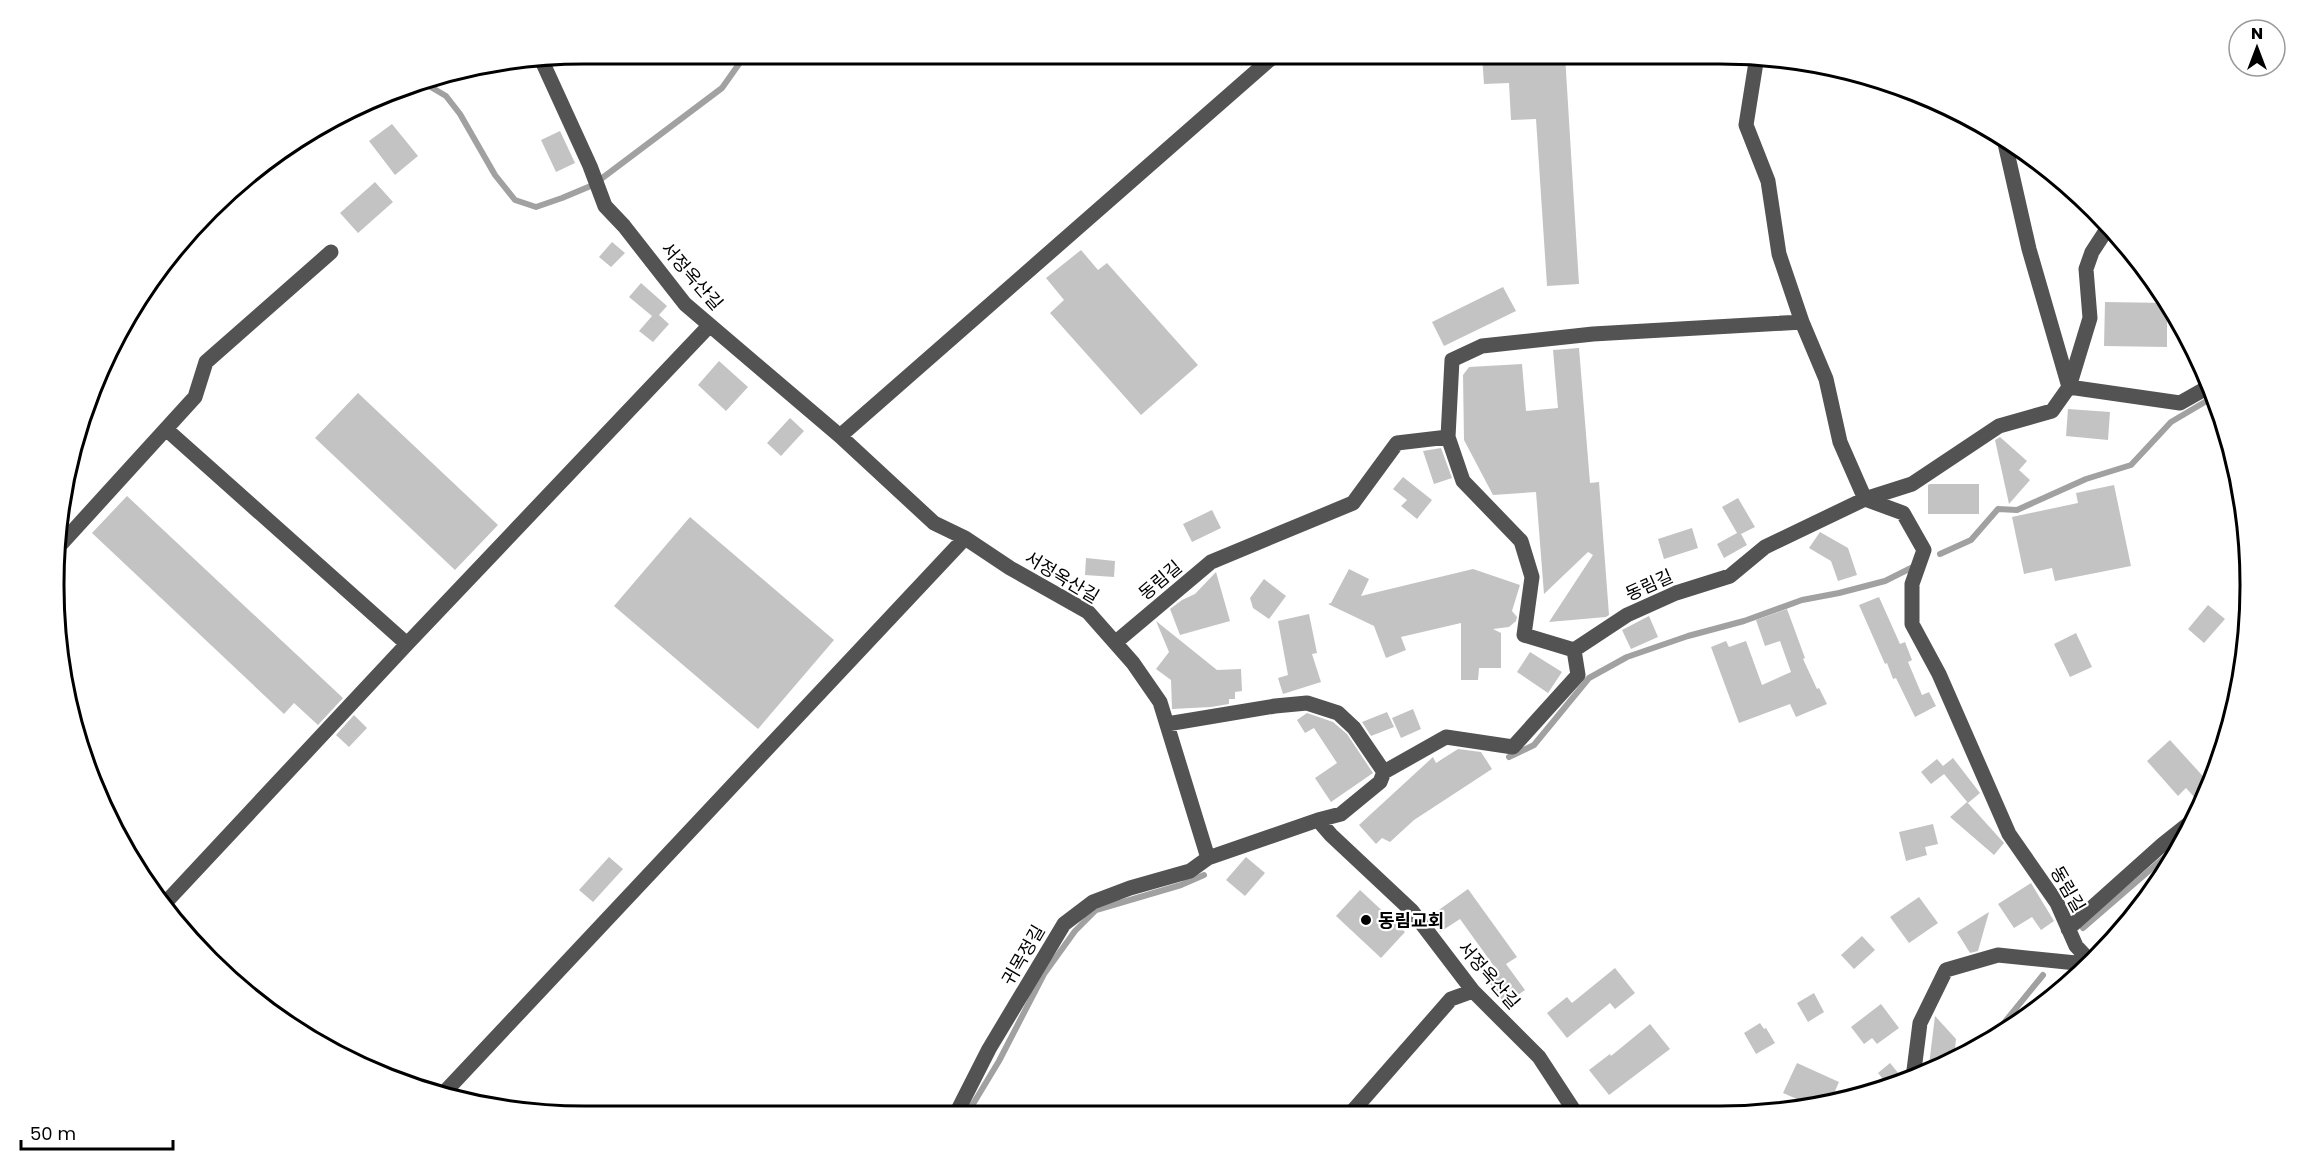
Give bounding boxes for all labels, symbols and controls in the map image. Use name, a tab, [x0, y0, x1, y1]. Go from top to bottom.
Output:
north arrow	[2227, 18, 2287, 78]
text: N	[2251, 22, 2263, 45]
street label: 서정옥산길	[655, 237, 729, 315]
street label: 서정옥산길	[1020, 545, 1104, 609]
street label: 동림길	[1133, 554, 1187, 606]
street label: 동림길	[1621, 563, 1677, 607]
street label: 동림길	[2045, 861, 2091, 917]
place label: 동림교회	[1378, 908, 1444, 933]
marker: 동림교회	[1359, 913, 1373, 927]
street label: 귀목정길	[996, 920, 1050, 990]
street label: 서정옥산길	[1452, 936, 1526, 1014]
scale bar	[21, 1113, 172, 1151]
text: 50 m	[30, 1121, 76, 1146]

